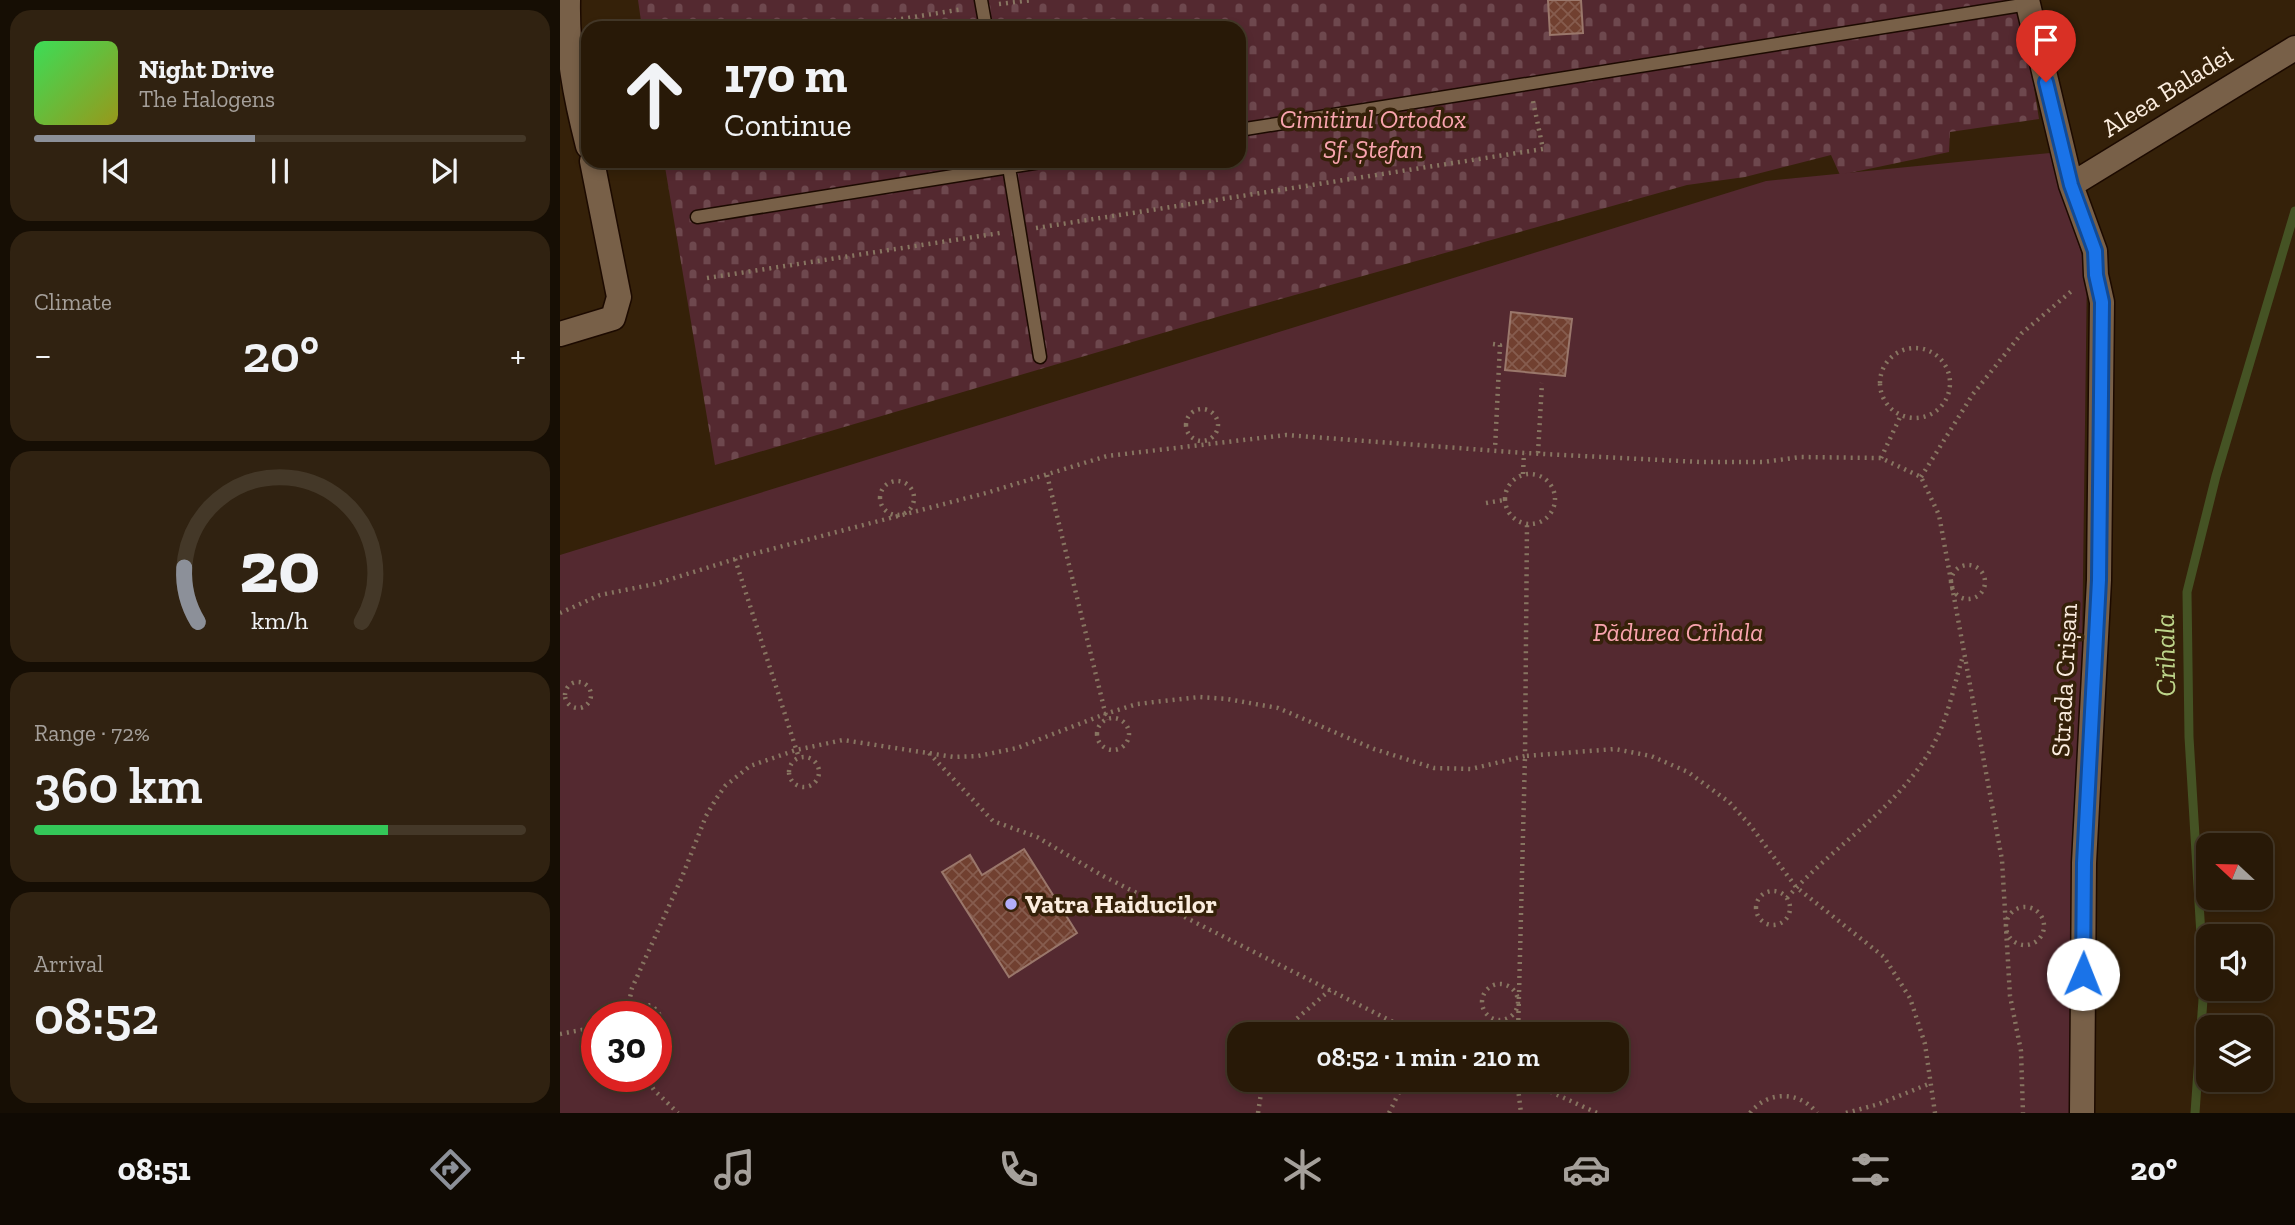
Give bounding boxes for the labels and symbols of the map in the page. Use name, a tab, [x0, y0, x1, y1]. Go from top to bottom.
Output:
pin	[2016, 10, 2076, 82]
street label: Aleea Baladei	[2096, 38, 2238, 144]
park label: Cimitirul Ortodox Sf. Ștefan	[1280, 103, 1466, 165]
street label: Strada Crișan	[2044, 602, 2084, 758]
water label: Crihala	[2148, 613, 2182, 697]
park label: Pădurea Crihala	[1593, 616, 1763, 648]
north arrow	[2196, 833, 2273, 910]
place label: Vatra Haiducilor	[1025, 888, 1217, 920]
marker: Vatra Haiducilor	[1003, 896, 1019, 912]
position arrow	[2046, 937, 2120, 1011]
speed limit sign: 30	[581, 1001, 672, 1092]

